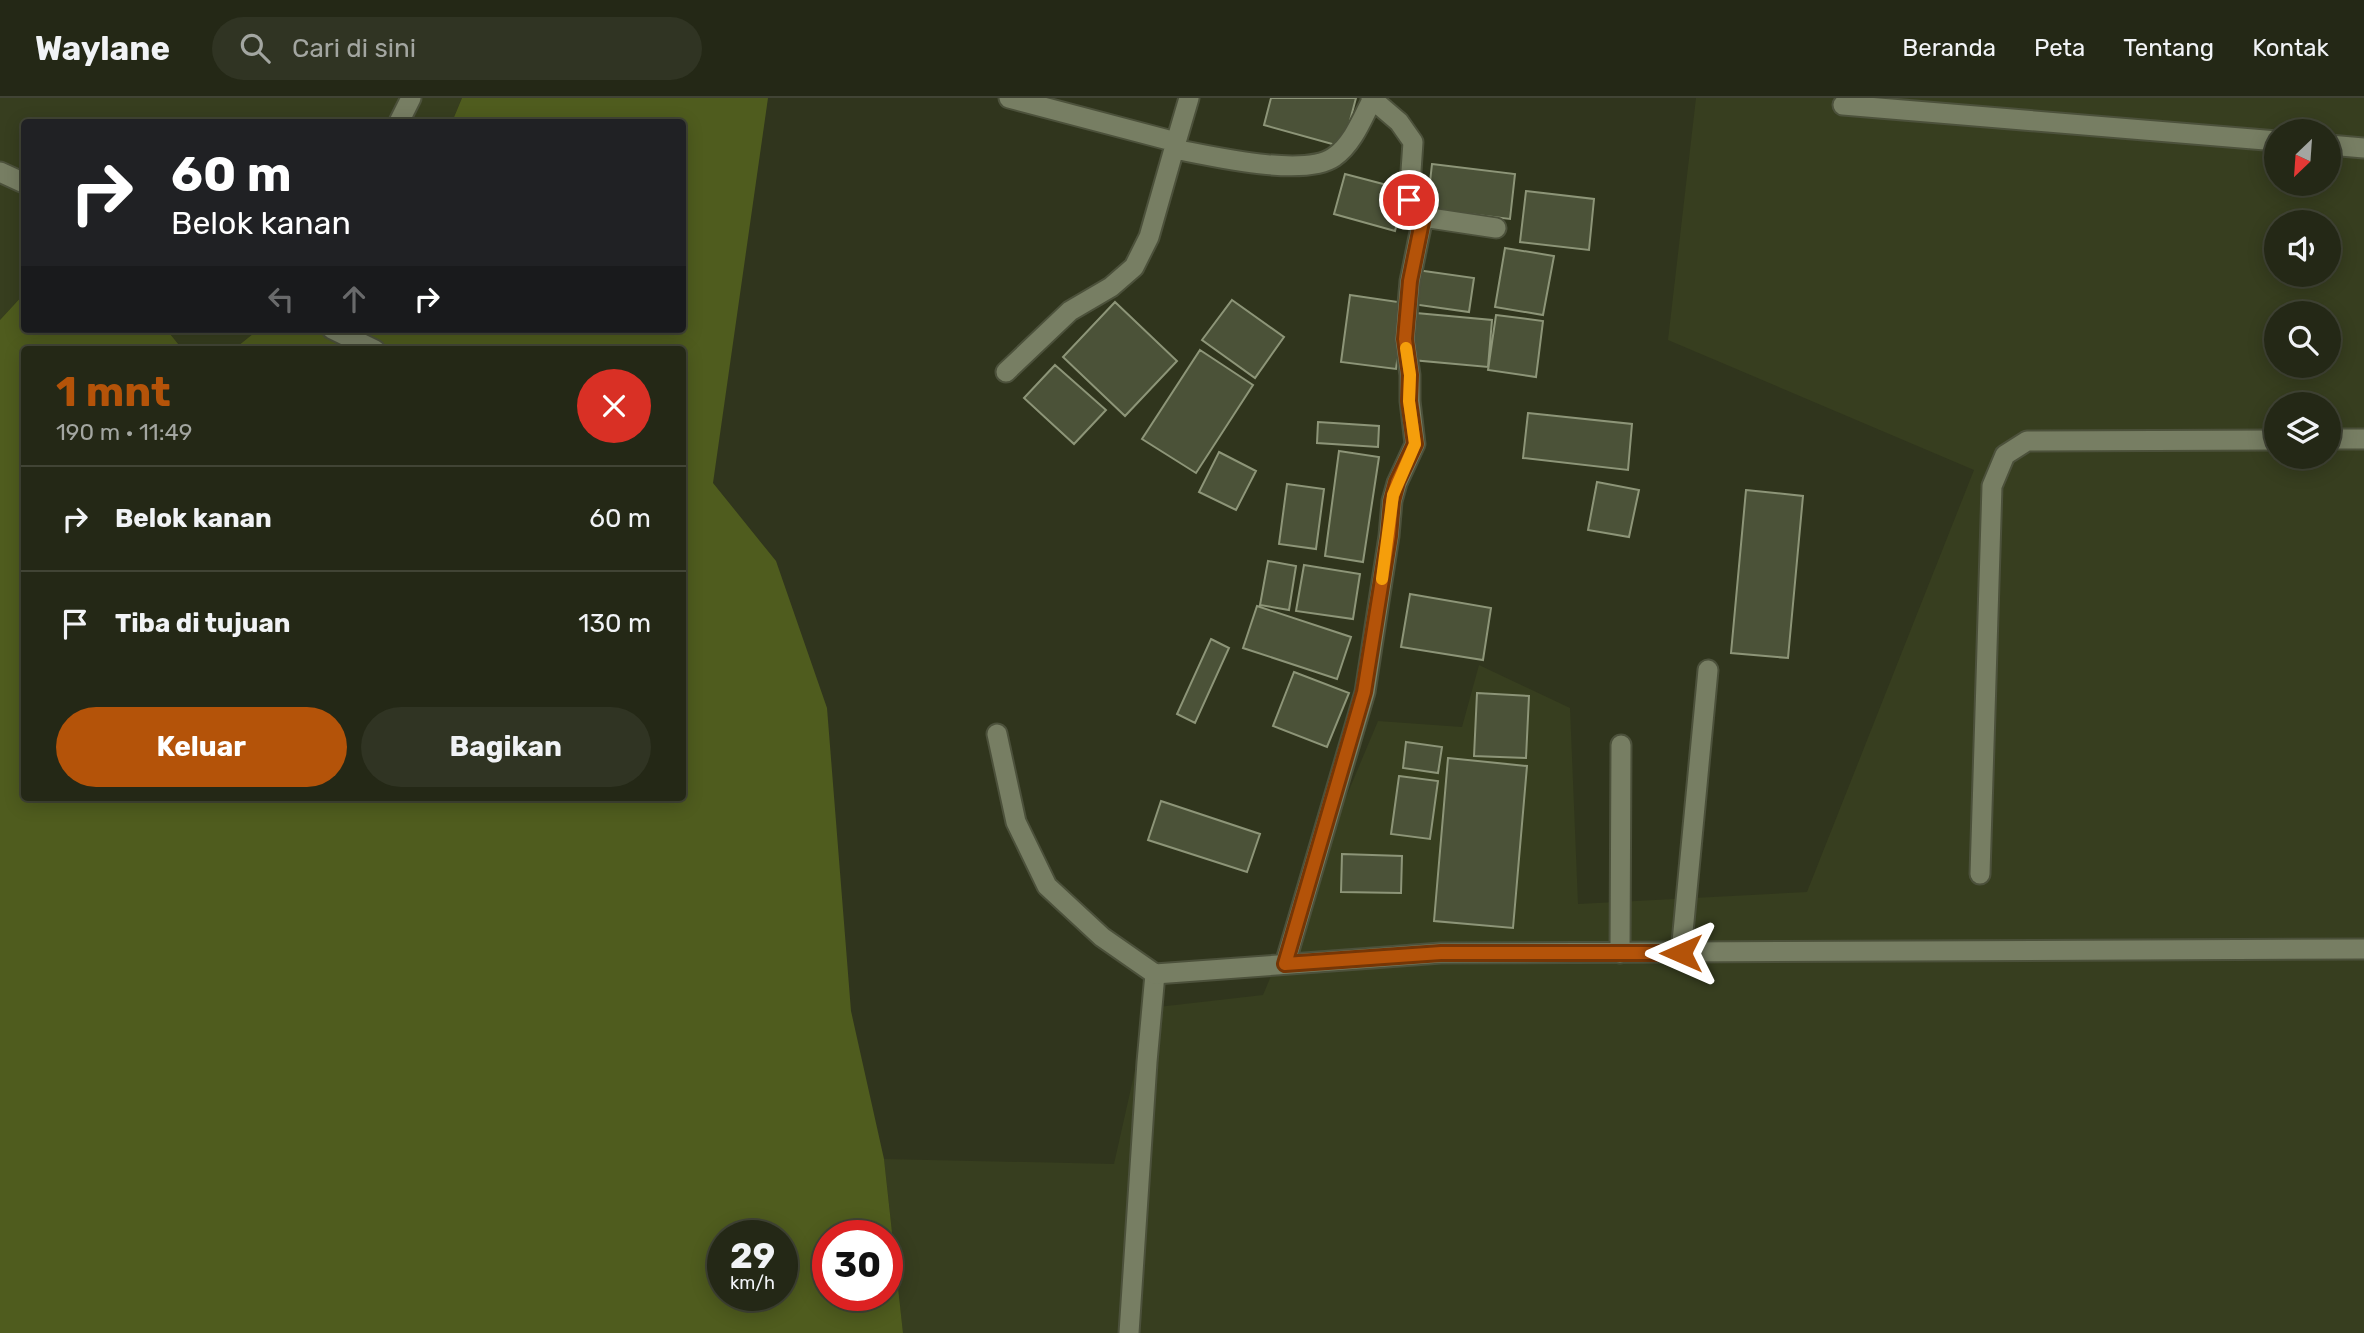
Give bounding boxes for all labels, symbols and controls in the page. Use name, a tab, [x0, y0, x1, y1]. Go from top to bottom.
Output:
search box	[212, 17, 702, 80]
text: Waylane	[35, 29, 170, 68]
icon: search	[236, 29, 274, 67]
text: Cari di sini	[292, 33, 416, 64]
text: Beranda	[1902, 34, 1996, 62]
text: Peta	[2034, 34, 2085, 62]
text: Tentang	[2123, 34, 2214, 62]
text: Kontak	[2252, 34, 2329, 62]
north arrow	[2264, 119, 2342, 196]
map controls	[2264, 119, 2341, 469]
text: 60 m	[171, 145, 292, 203]
icon: right	[56, 147, 147, 238]
pin	[1379, 170, 1439, 230]
icon: arrive	[1390, 181, 1428, 219]
text: Belok kanan	[171, 204, 351, 242]
button: sound	[2264, 210, 2341, 287]
icon: left	[262, 280, 300, 318]
icon: ahead	[335, 280, 373, 318]
icon: right	[408, 280, 446, 318]
button: search	[2264, 301, 2341, 378]
text: 1 mnt	[56, 367, 171, 417]
button: close	[577, 369, 651, 443]
button: layers	[2264, 392, 2341, 469]
text: 190 m · 11:49	[56, 418, 192, 446]
icon: right	[56, 500, 94, 538]
text: Belok kanan	[115, 503, 272, 534]
text: 60 m	[589, 503, 651, 534]
icon: arrive	[56, 605, 94, 643]
text: Tiba di tujuan	[115, 608, 290, 639]
text: 130 m	[578, 608, 651, 639]
button: Keluar	[56, 707, 347, 787]
button: Bagikan	[361, 707, 651, 787]
position arrow	[1644, 916, 1718, 990]
speed limit sign: 30	[812, 1220, 903, 1311]
text: 29	[730, 1235, 775, 1277]
text: km/h	[730, 1272, 775, 1294]

